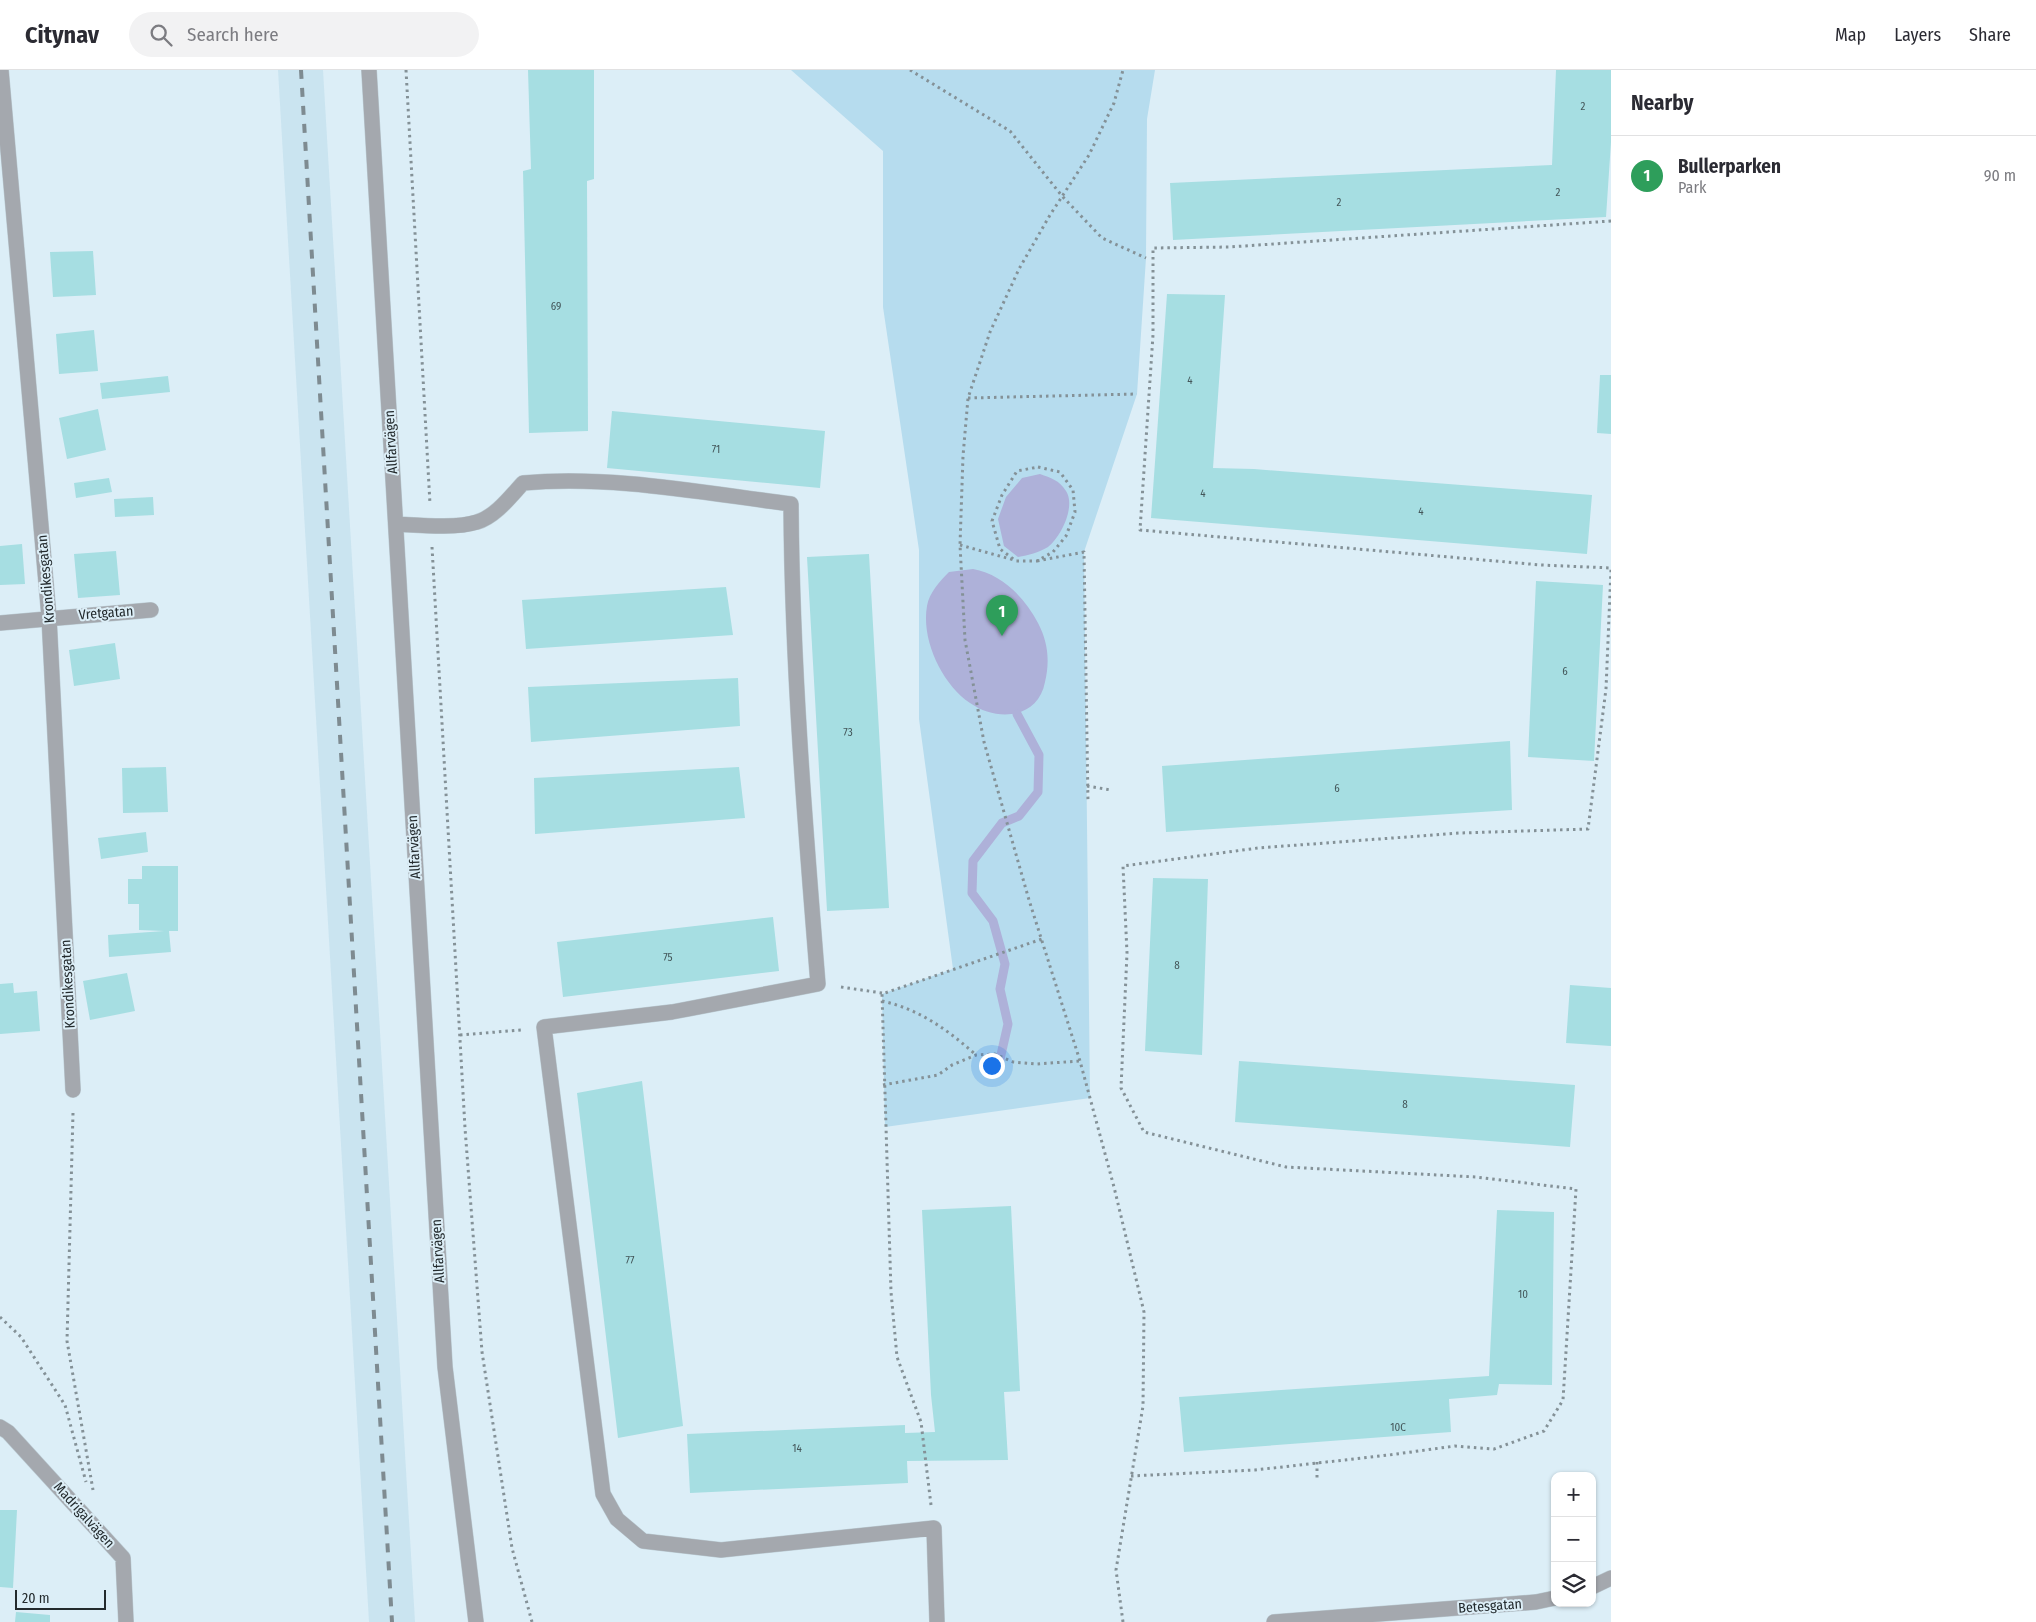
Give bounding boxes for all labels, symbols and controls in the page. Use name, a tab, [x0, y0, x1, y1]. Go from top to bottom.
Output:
search box	[129, 12, 479, 57]
text: Citynav	[25, 21, 99, 49]
icon: search	[147, 21, 175, 49]
text: Search here	[187, 23, 279, 46]
text: Map	[1835, 24, 1866, 46]
text: Layers	[1894, 24, 1941, 46]
text: Share	[1969, 24, 2011, 46]
text: Nearby	[1631, 90, 1693, 116]
house number: 2	[1581, 100, 1586, 113]
text: Bullerparken	[1678, 155, 1781, 178]
text: 1	[1644, 166, 1650, 185]
text: 90 m	[1984, 166, 2016, 185]
text: Park	[1678, 178, 1706, 197]
house number: 2	[1556, 186, 1561, 199]
house number: 2	[1337, 196, 1342, 209]
house number: 69	[551, 300, 561, 313]
house number: 4	[1187, 374, 1193, 387]
street label: Allfarvägen	[381, 410, 401, 474]
house number: 71	[712, 443, 720, 456]
house number: 4	[1200, 487, 1206, 500]
house number: 4	[1418, 505, 1424, 518]
street label: Krondikesgatan	[34, 534, 58, 624]
pin: 1	[986, 595, 1018, 636]
street label: Vretgatan	[78, 603, 134, 623]
house number: 6	[1562, 665, 1568, 678]
house number: 73	[843, 726, 853, 739]
house number: 6	[1334, 782, 1340, 795]
street label: Allfarvägen	[404, 815, 424, 879]
street label: Krondikesgatan	[57, 939, 79, 1029]
house number: 75	[663, 951, 673, 964]
house number: 8	[1174, 959, 1180, 972]
your location	[979, 1053, 1005, 1079]
house number: 8	[1402, 1098, 1408, 1111]
street label: Allfarvägen	[428, 1219, 448, 1283]
house number: 77	[626, 1254, 635, 1267]
house number: 10	[1518, 1288, 1528, 1301]
house number: 10C	[1390, 1421, 1406, 1434]
house number: 14	[792, 1442, 802, 1455]
map controls	[1551, 1472, 1596, 1607]
button: +	[1551, 1472, 1596, 1517]
street label: Madrigalvägen	[50, 1479, 118, 1551]
button: −	[1551, 1517, 1596, 1562]
button: layers	[1551, 1562, 1596, 1607]
scale bar	[15, 1587, 106, 1610]
text: 20 m	[22, 1590, 50, 1607]
street label: Betesgatan	[1458, 1595, 1522, 1617]

